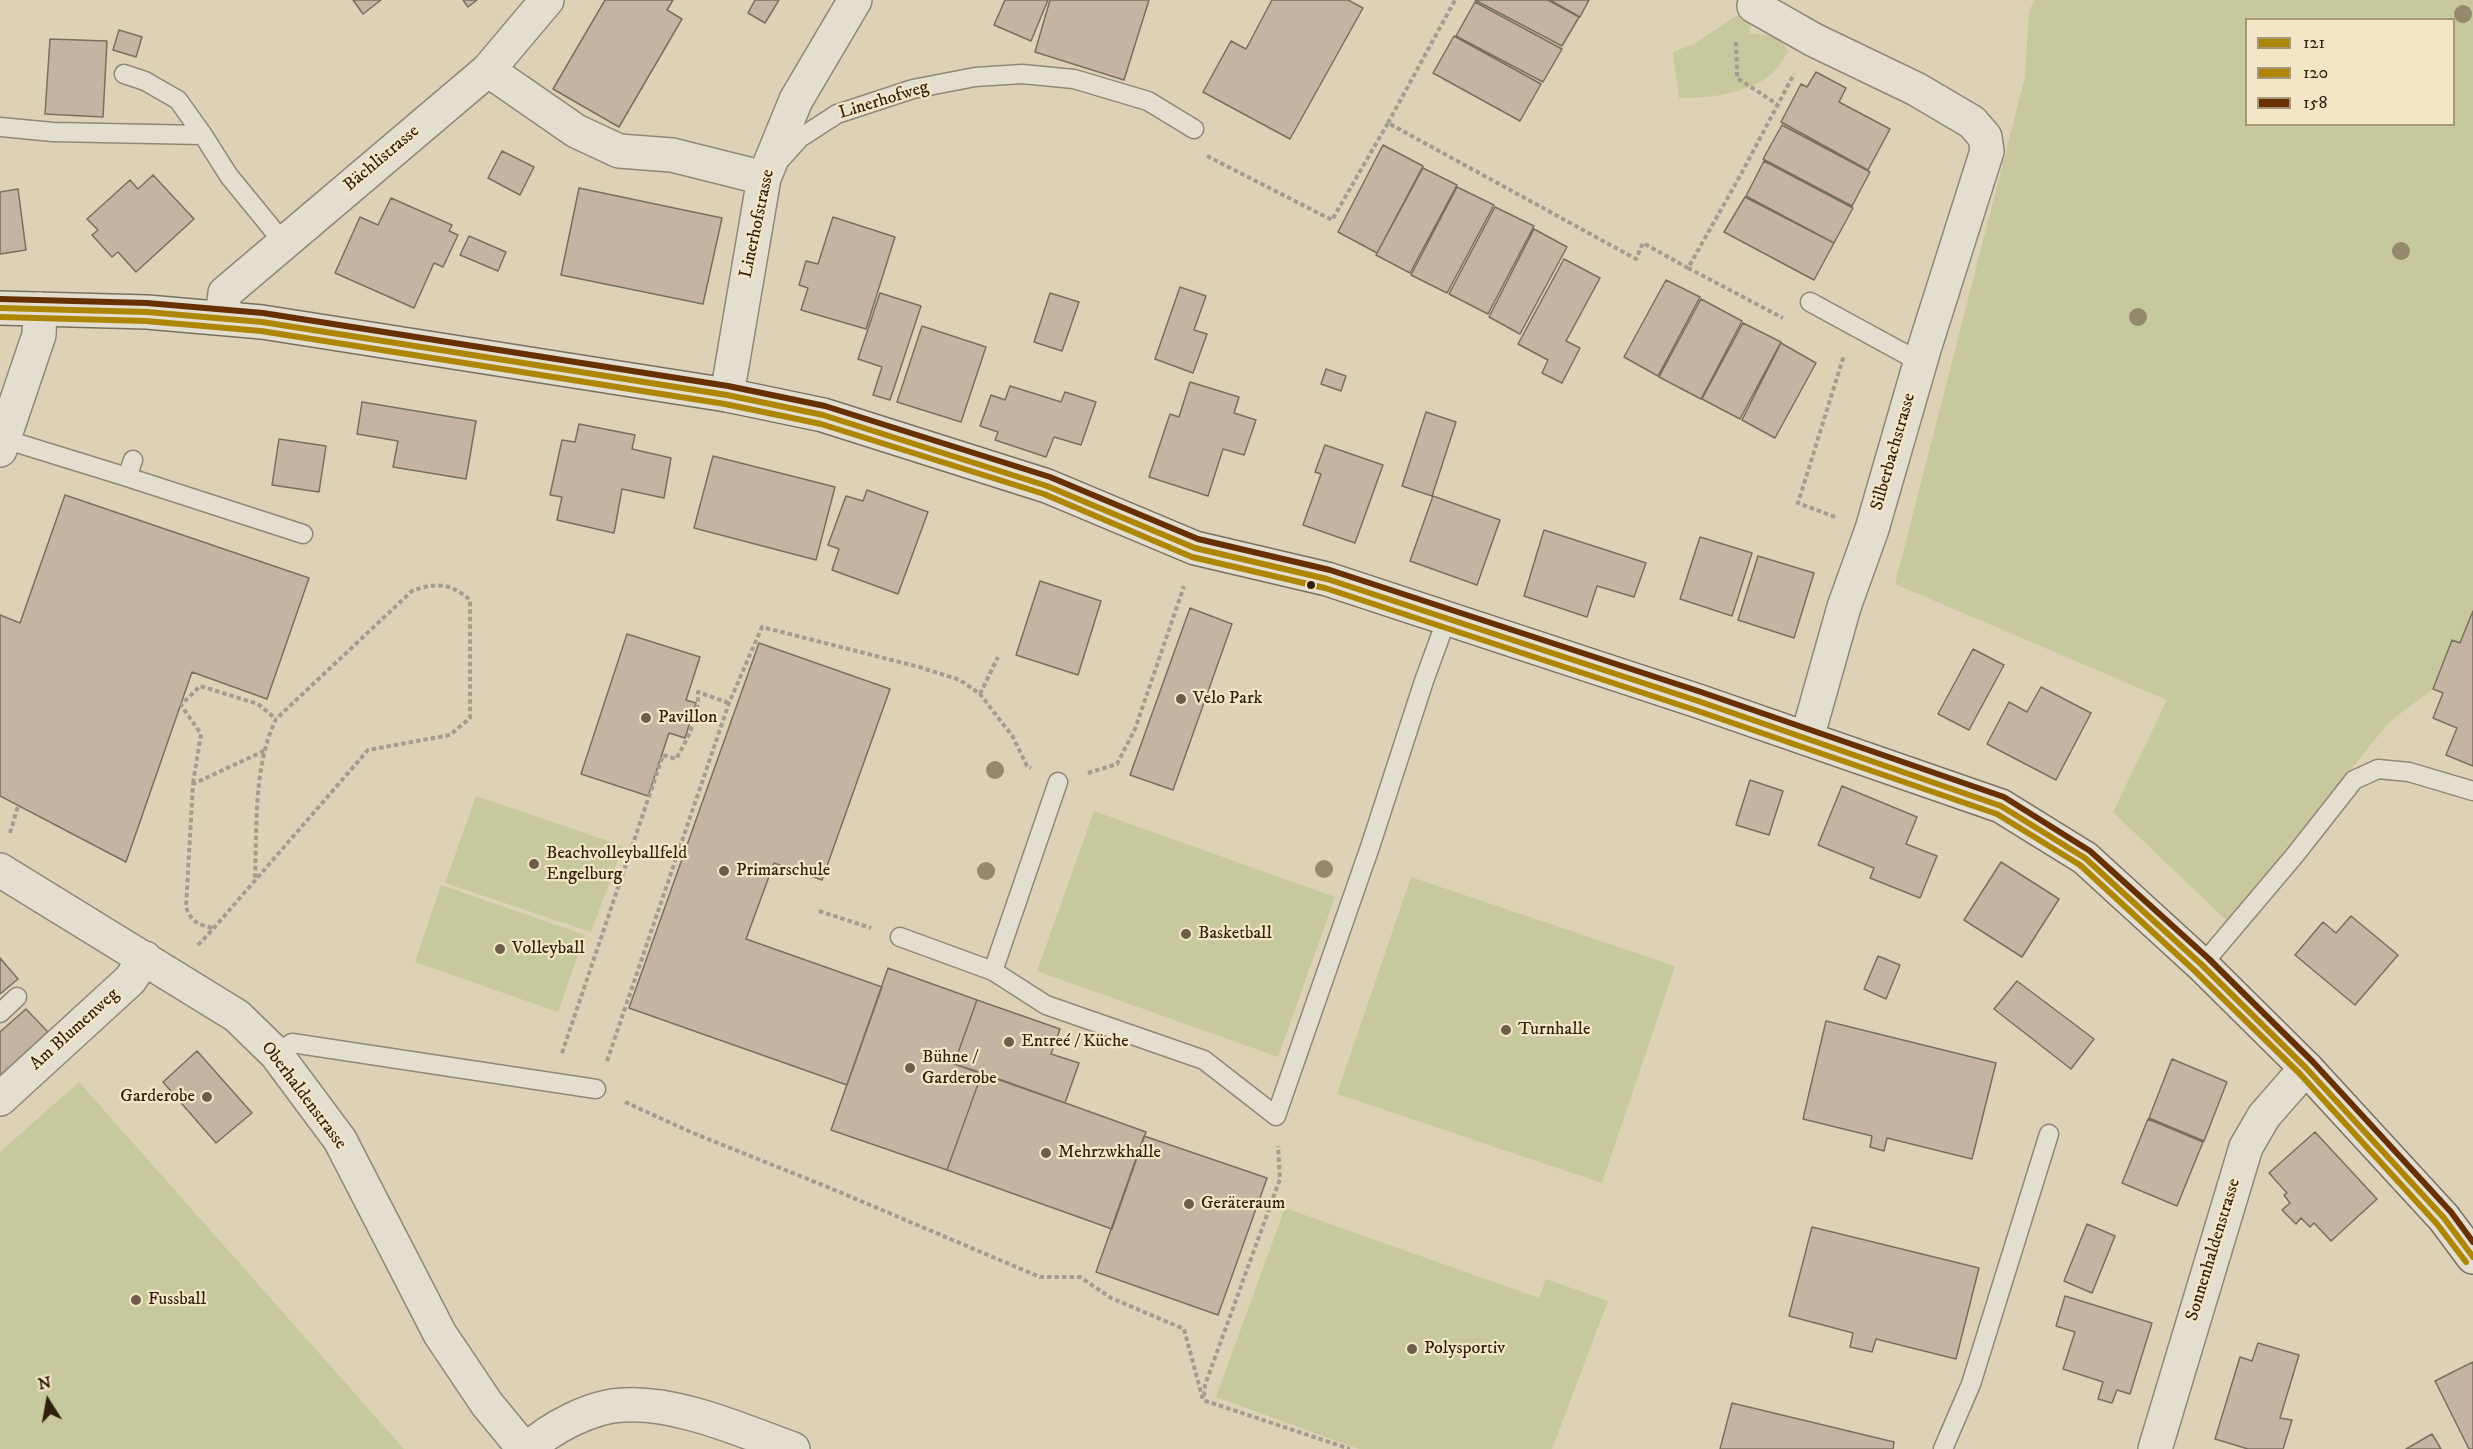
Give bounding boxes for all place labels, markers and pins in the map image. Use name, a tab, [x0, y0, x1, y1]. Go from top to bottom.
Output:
unlabelled marker	[1305, 579, 1317, 591]
place label: Velo Park	[1193, 688, 1262, 710]
marker: Velo Park	[1174, 692, 1188, 706]
place label: Pavillon	[658, 707, 718, 729]
marker: Pavillon	[639, 711, 653, 725]
place label: Beachvolleyballfeld Engelburg	[546, 843, 687, 886]
marker: Beachvolleyballfeld Engelburg	[527, 857, 541, 871]
place label: Primarschule	[736, 860, 830, 882]
marker: Primarschule	[717, 864, 731, 878]
place label: Basketball	[1198, 923, 1272, 945]
marker: Basketball	[1179, 927, 1193, 941]
place label: Volleyball	[512, 938, 585, 960]
marker: Volleyball	[493, 942, 507, 956]
place label: Turnhalle	[1518, 1019, 1590, 1041]
marker: Turnhalle	[1499, 1023, 1513, 1037]
place label: Entreé / Küche	[1021, 1031, 1129, 1053]
marker: Entreé / Küche	[1002, 1035, 1016, 1049]
place label: Bühne / Garderobe	[922, 1047, 997, 1090]
marker: Bühne / Garderobe	[903, 1061, 917, 1075]
place label: Garderobe	[120, 1086, 195, 1108]
marker: Garderobe	[200, 1090, 214, 1104]
place label: Mehrzwkhalle	[1058, 1142, 1161, 1164]
marker: Mehrzwkhalle	[1039, 1146, 1053, 1160]
place label: Geräteraum	[1201, 1193, 1285, 1215]
marker: Geräteraum	[1182, 1197, 1196, 1211]
place label: Fussball	[148, 1289, 206, 1311]
marker: Fussball	[129, 1293, 143, 1307]
place label: Polysportiv	[1424, 1338, 1505, 1360]
marker: Polysportiv	[1405, 1342, 1419, 1356]

